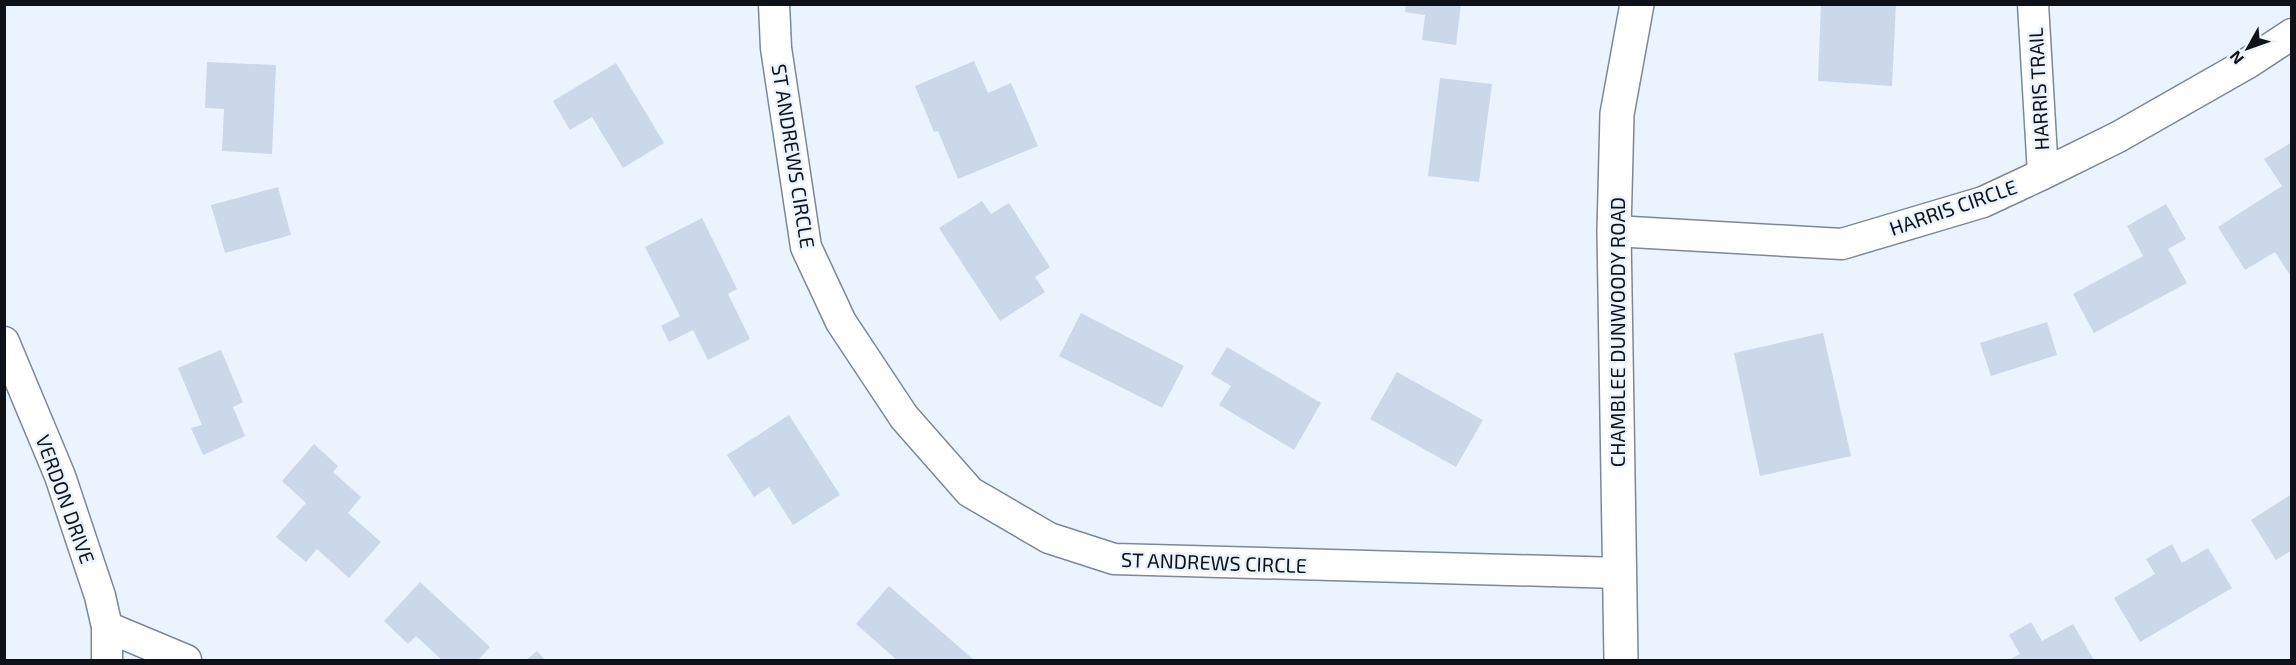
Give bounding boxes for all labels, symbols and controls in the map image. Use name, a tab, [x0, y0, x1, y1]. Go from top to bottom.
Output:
north arrow	[2218, 18, 2278, 78]
street label: HARRIS TRAIL	[2023, 27, 2053, 151]
text: N	[2225, 47, 2247, 68]
street label: ST ANDREWS CIRCLE	[768, 62, 820, 250]
street label: HARRIS CIRCLE	[1886, 174, 2020, 240]
street label: CHAMBLEE DUNWOODY ROAD	[1605, 197, 1629, 467]
street label: VERDON DRIVE	[32, 431, 100, 567]
street label: ST ANDREWS CIRCLE	[1121, 547, 1307, 577]

